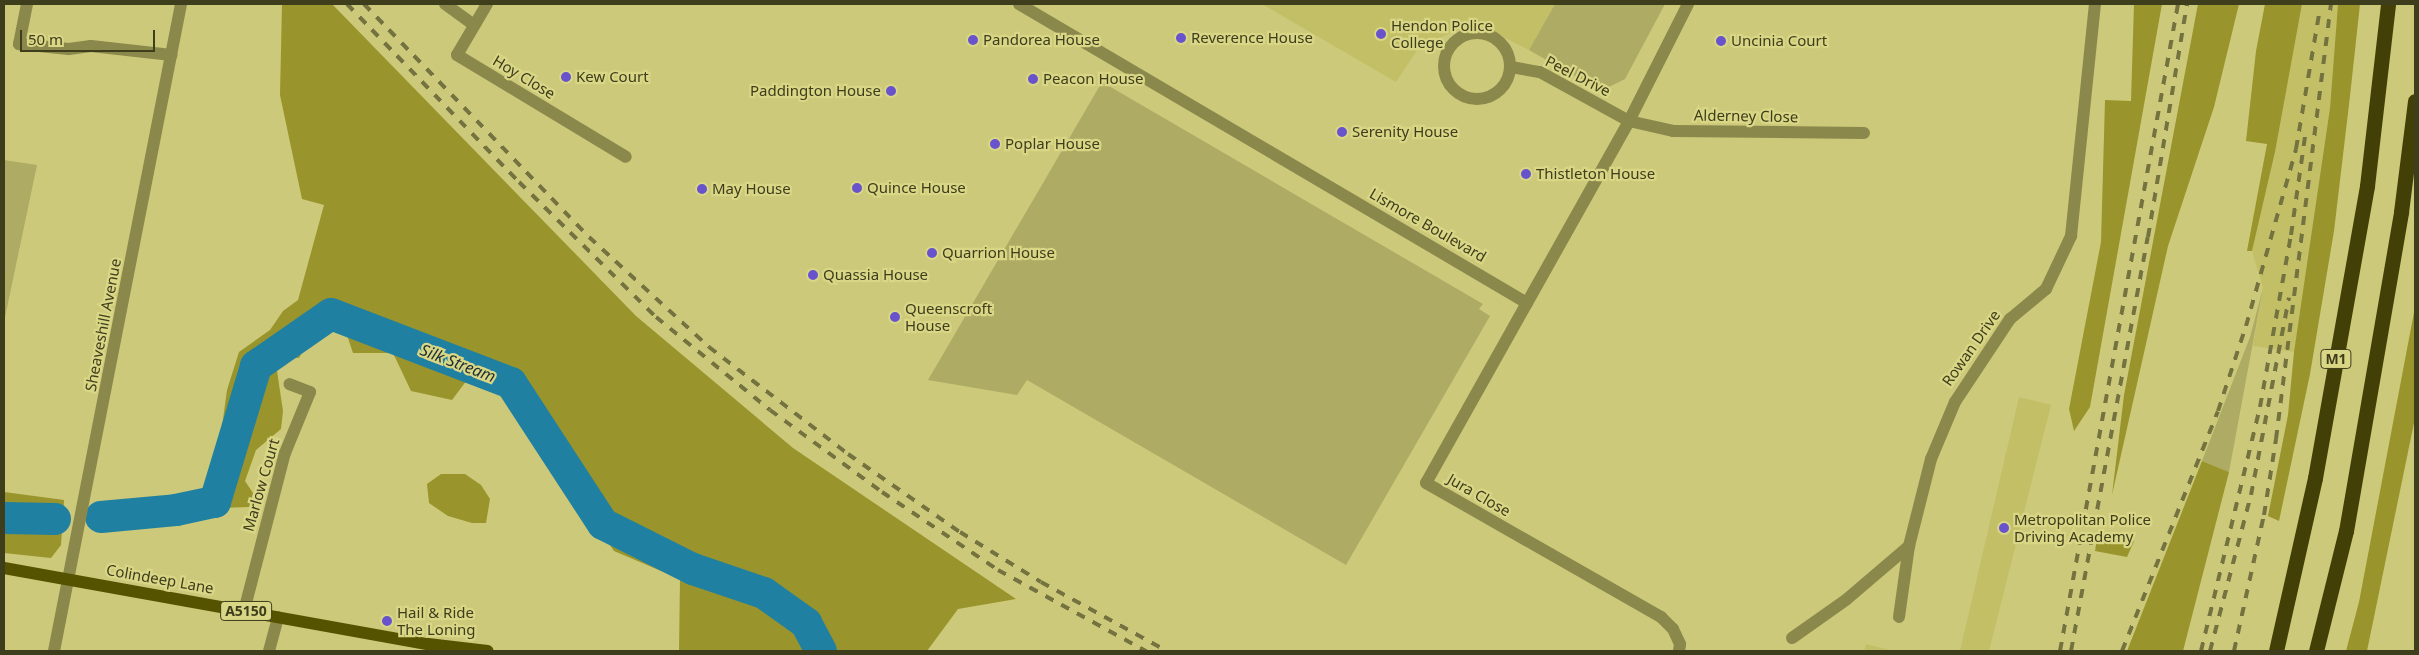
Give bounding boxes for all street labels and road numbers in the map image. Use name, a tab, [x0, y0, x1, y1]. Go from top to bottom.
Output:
street label: Hoy Close	[490, 51, 558, 103]
street label: Peel Drive	[1542, 52, 1614, 100]
street label: Alderney Close	[1694, 106, 1798, 126]
street label: Lismore Boulevard	[1367, 184, 1489, 266]
street label: Sheaveshill Avenue	[81, 257, 125, 393]
street label: Rowan Drive	[1938, 307, 2004, 389]
road number: M1	[2320, 348, 2352, 370]
street label: Marlow Court	[239, 436, 283, 534]
street label: Jura Close	[1444, 470, 1514, 520]
street label: Colindeep Lane	[105, 561, 215, 597]
road number: A5150	[220, 600, 272, 622]

